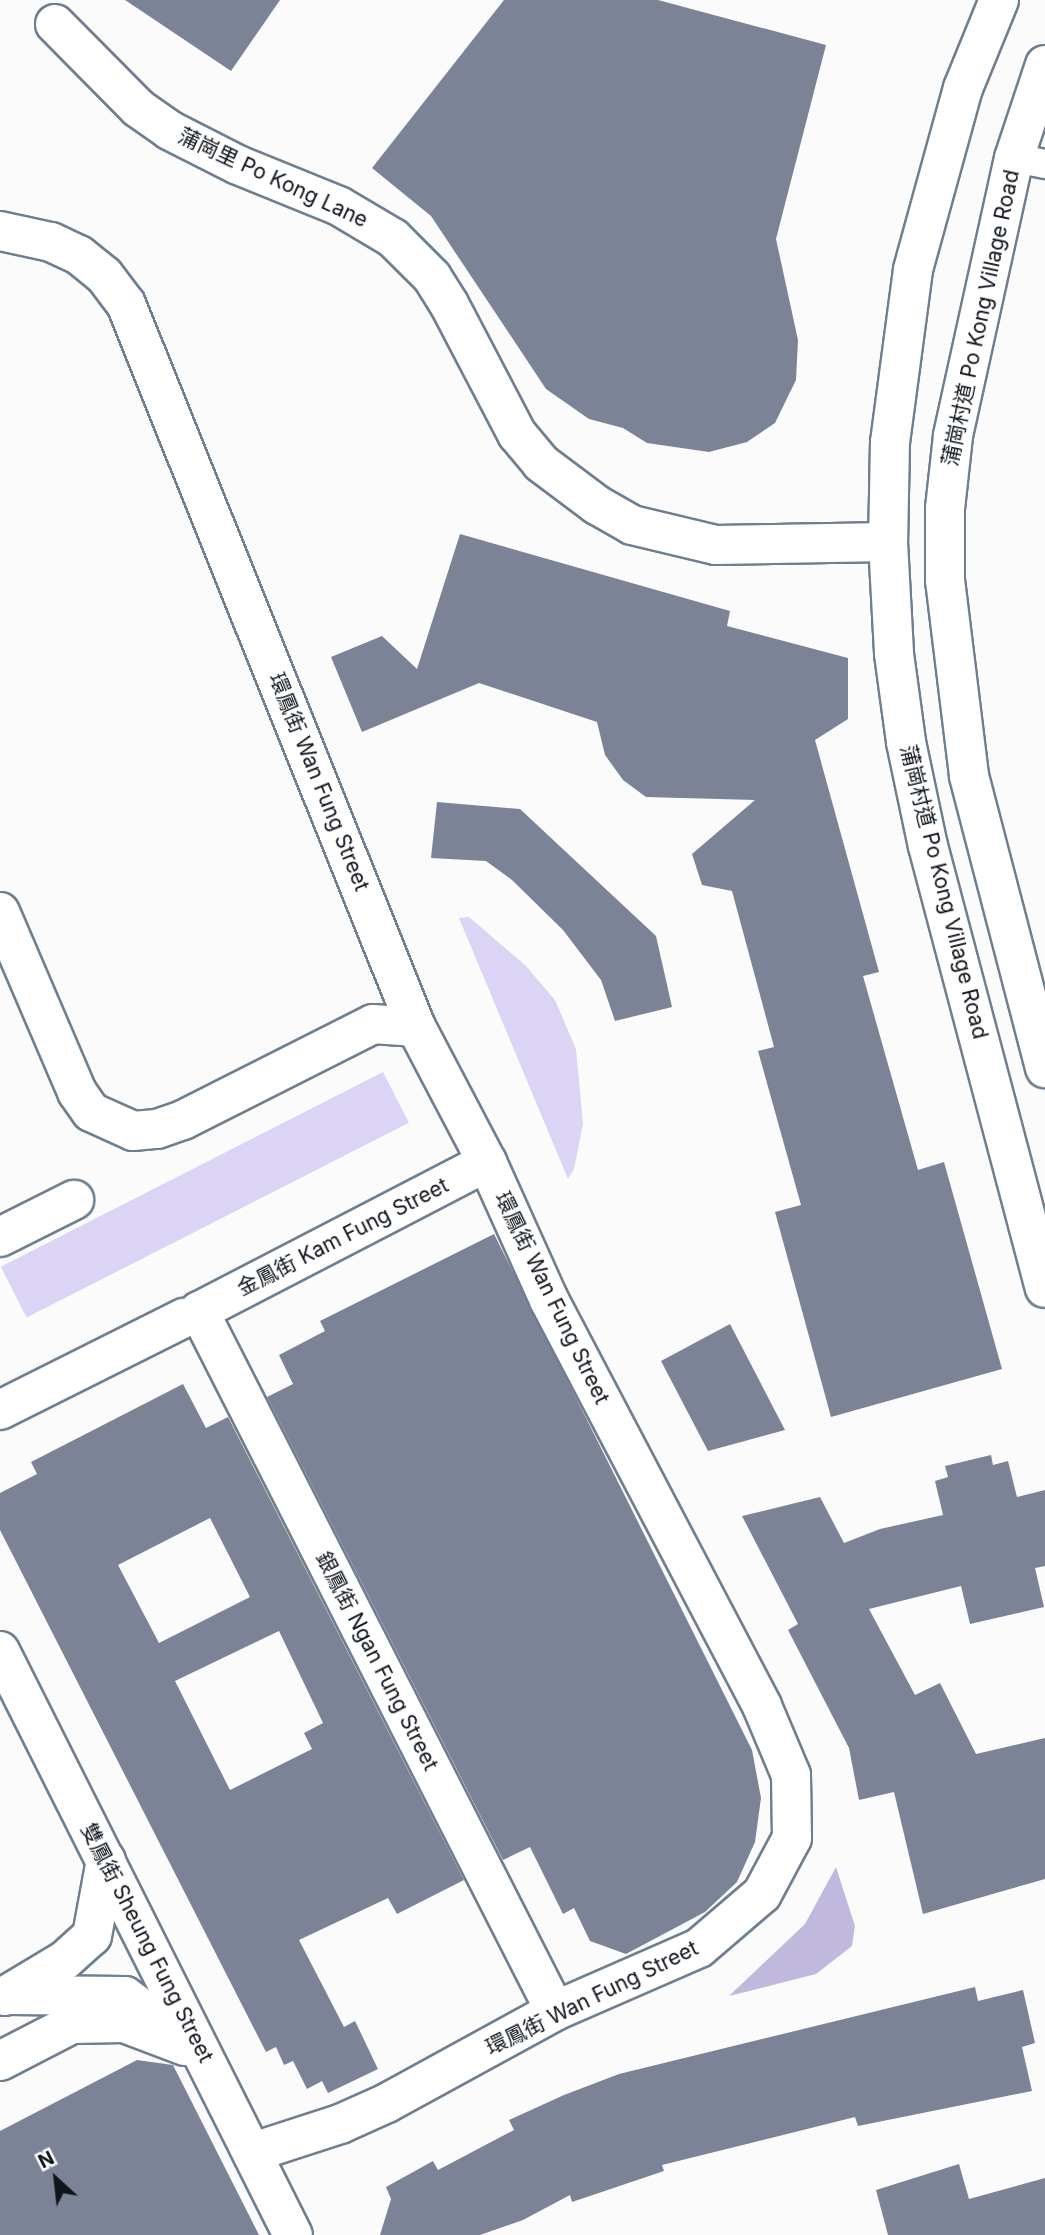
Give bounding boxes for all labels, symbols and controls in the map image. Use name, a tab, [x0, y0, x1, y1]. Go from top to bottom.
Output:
street label: 蒲崗里 Po Kong Lane	[174, 123, 372, 233]
street label: 蒲崗村道 Po Kong Village Road	[937, 168, 1025, 468]
street label: 環鳳街 Wan Fung Street	[264, 669, 374, 895]
street label: 蒲崗村道 Po Kong Village Road	[895, 742, 993, 1042]
street label: 金鳳街 Kam Fung Street	[233, 1173, 453, 1301]
street label: 環鳳街 Wan Fung Street	[490, 1188, 614, 1408]
street label: 銀鳳街 Ngan Fung Street	[311, 1547, 443, 1775]
street label: 雙鳳街 Sheung Fung Street	[76, 1819, 218, 2067]
street label: 環鳳街 Wan Fung Street	[482, 1936, 702, 2060]
north arrow	[21, 2144, 91, 2214]
text: N	[35, 2146, 58, 2173]

